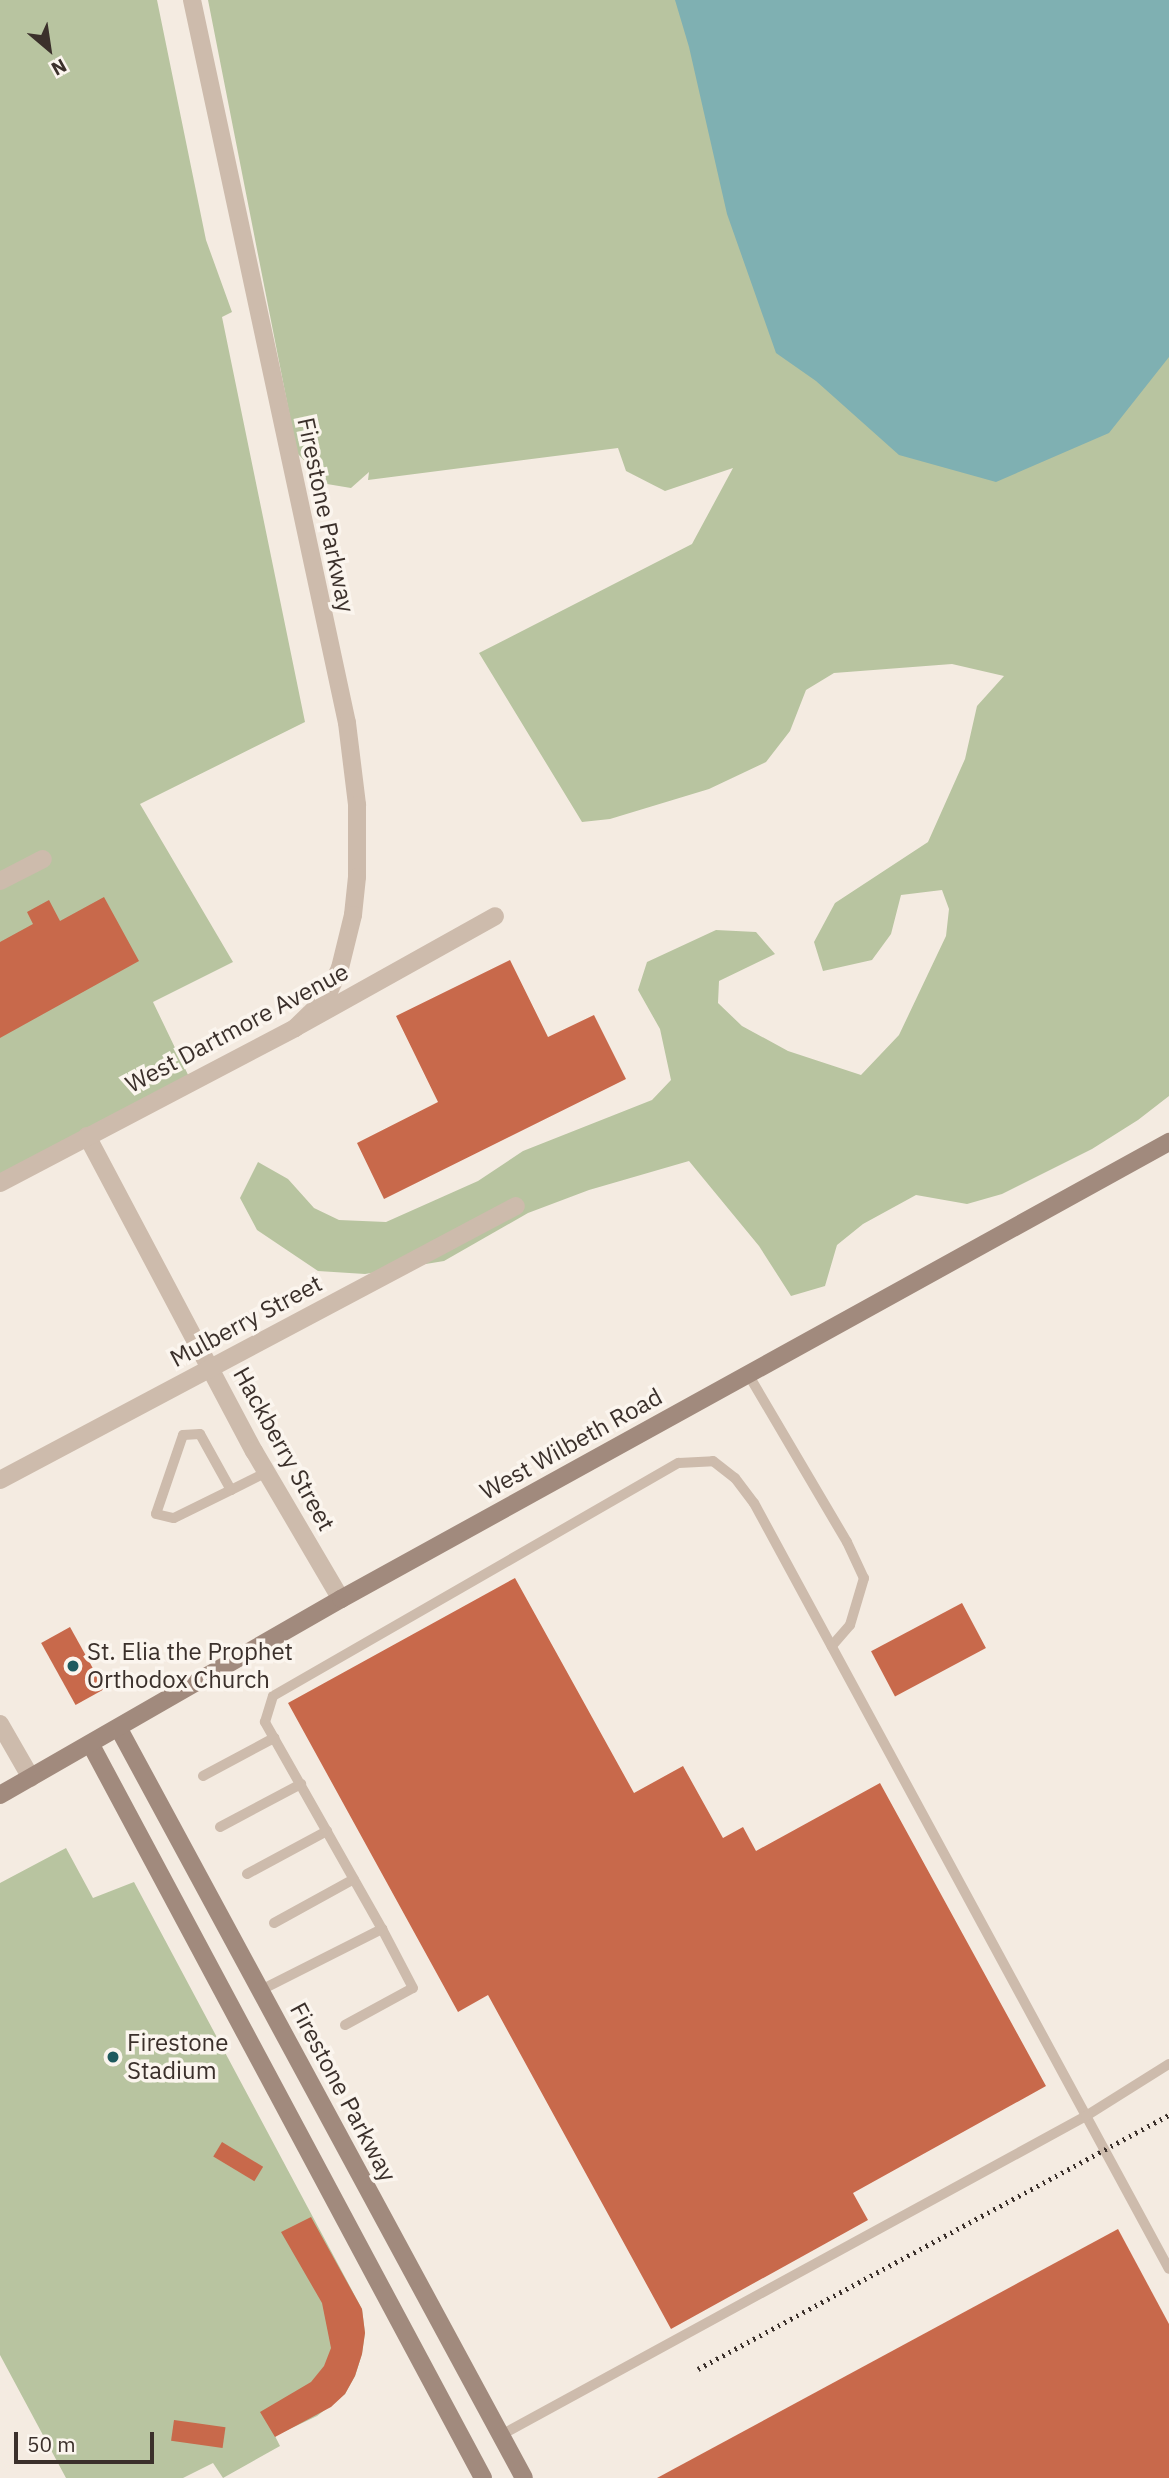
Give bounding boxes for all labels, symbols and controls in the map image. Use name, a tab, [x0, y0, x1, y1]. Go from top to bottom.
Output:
north arrow	[14, 14, 84, 84]
text: N	[47, 54, 71, 81]
street label: Firestone Parkway	[291, 415, 361, 615]
street label: West Dartmore Avenue	[121, 957, 353, 1099]
street label: Mulberry Street	[165, 1269, 327, 1373]
street label: Hackberry Street	[227, 1362, 341, 1536]
street label: West Wilbeth Road	[475, 1382, 667, 1506]
place label: St. Elia the Prophet Orthodox Church	[87, 1638, 293, 1694]
marker: St. Elia the Prophet Orthodox Church	[65, 1658, 81, 1674]
street label: Firestone Parkway	[284, 1998, 402, 2186]
place label: Firestone Stadium	[127, 2029, 228, 2085]
marker: Firestone Stadium	[105, 2049, 121, 2065]
scale bar	[18, 2418, 158, 2462]
text: 50 m	[27, 2430, 76, 2458]

